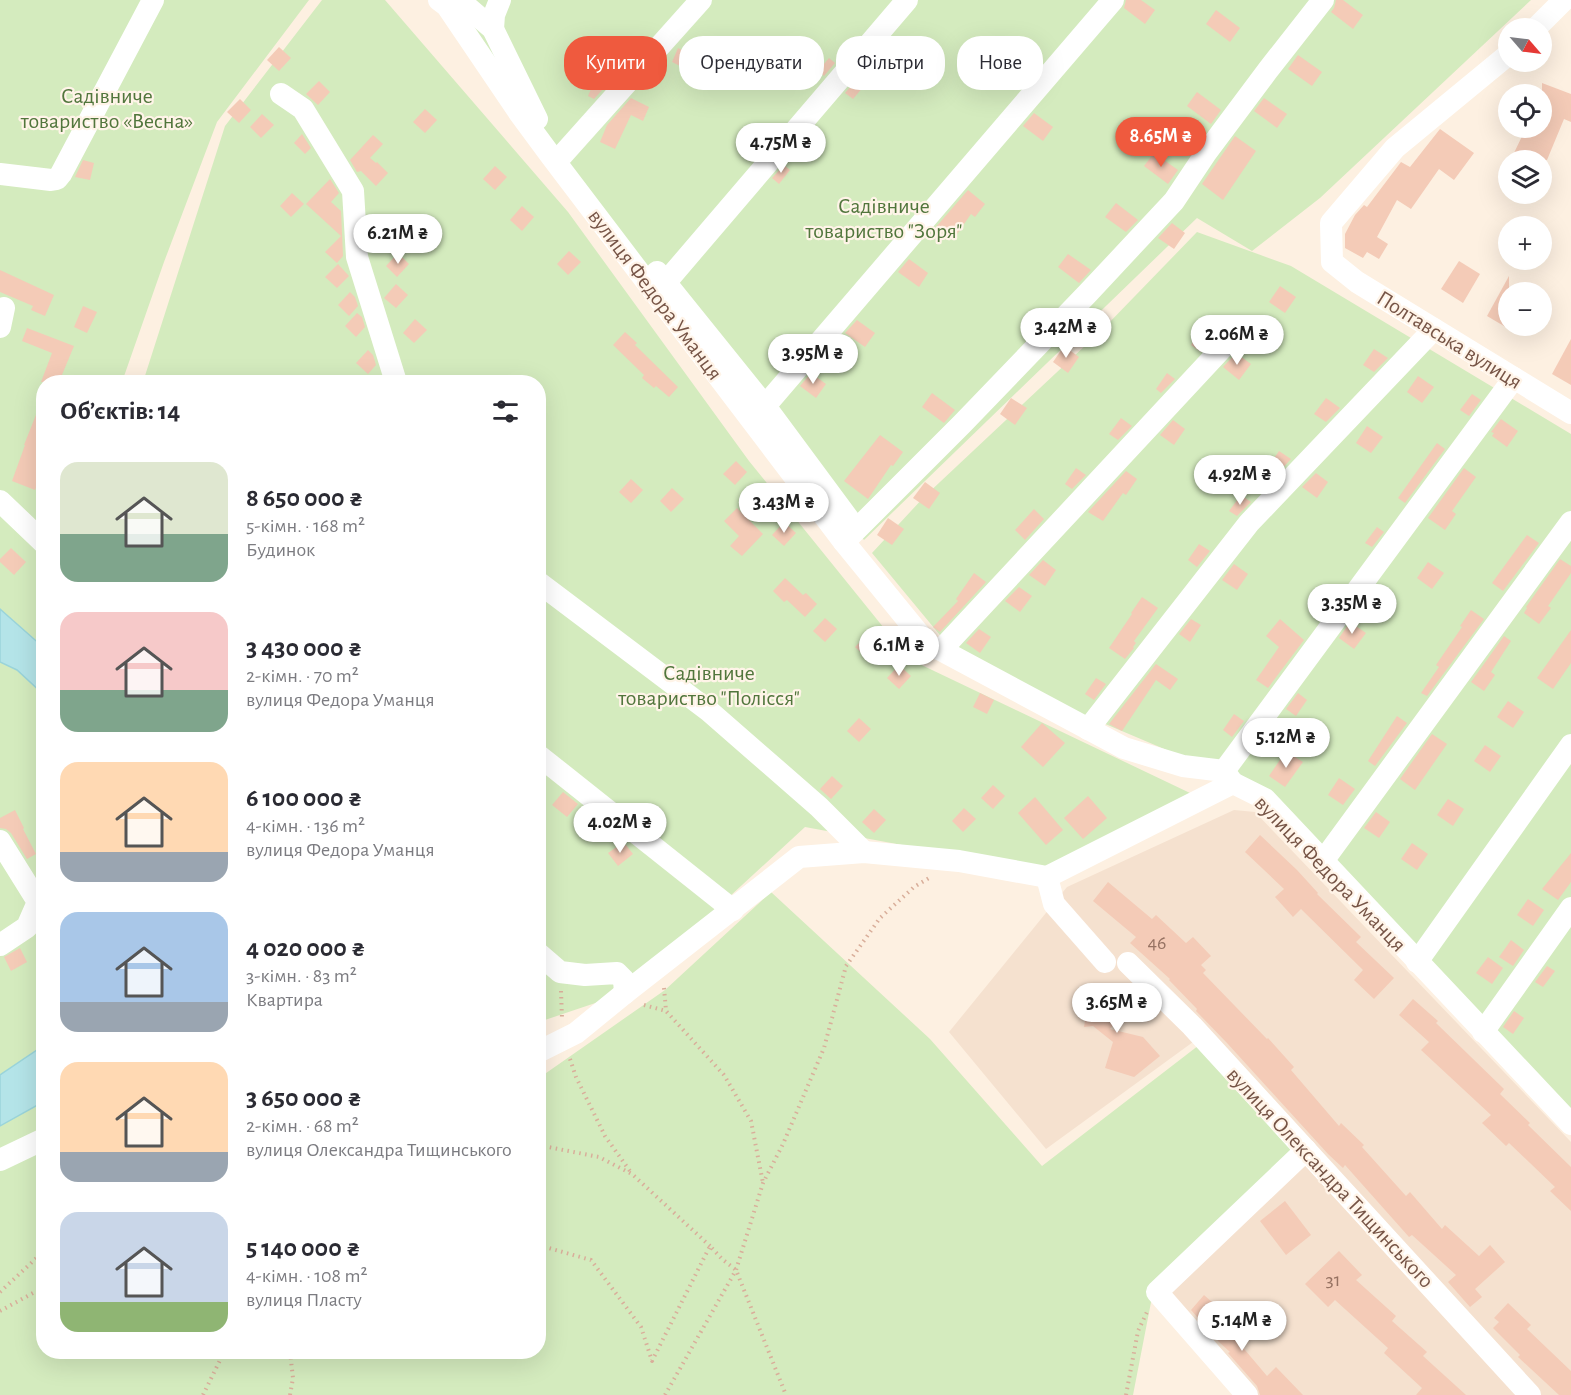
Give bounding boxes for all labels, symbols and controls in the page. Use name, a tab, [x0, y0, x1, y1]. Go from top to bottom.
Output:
north arrow	[1498, 18, 1552, 72]
map controls	[1498, 18, 1552, 336]
chip: Купити	[564, 36, 667, 90]
chip: Орендувати	[679, 36, 824, 90]
chip: Фільтри	[836, 36, 945, 90]
chip: Нове	[957, 36, 1043, 90]
button: locate	[1498, 84, 1552, 138]
park label: Садівниче товариство «Весна»	[20, 85, 193, 132]
pin: 8.65M ₴	[1106, 117, 1216, 168]
pin: 4.75M ₴	[726, 123, 836, 174]
text: 8.65M ₴	[1129, 126, 1193, 146]
text: 4.75M ₴	[750, 132, 812, 152]
button: layers	[1498, 150, 1552, 204]
park label: Садівниче товариство "Зоря"	[805, 195, 962, 242]
street label: вулиця Федора Уманця	[584, 205, 726, 384]
pin: 6.21M ₴	[343, 214, 453, 265]
button: +	[1498, 216, 1552, 270]
text: 6.21M ₴	[367, 223, 429, 243]
button: −	[1498, 282, 1552, 336]
street label: Полтавська вулиця	[1373, 286, 1526, 393]
pin: 3.42M ₴	[1011, 308, 1121, 359]
pin: 2.06M ₴	[1182, 315, 1292, 366]
text: 3.42M ₴	[1034, 317, 1098, 337]
text: 2.06M ₴	[1205, 324, 1269, 344]
pin: 3.95M ₴	[758, 334, 868, 385]
text: 3.95M ₴	[782, 343, 844, 363]
icon: filters	[489, 395, 522, 428]
text: Об’єктів: 14	[60, 398, 180, 424]
pin: 4.92M ₴	[1185, 455, 1295, 506]
text: 4.92M ₴	[1208, 464, 1272, 484]
pin: 3.43M ₴	[729, 483, 839, 534]
text: 8 650 000 ₴	[246, 485, 364, 511]
icon: home	[108, 486, 180, 558]
text: 3.43M ₴	[753, 492, 815, 512]
text: 5-кімн. · 168 m²	[246, 516, 365, 536]
text: Будинок	[246, 540, 315, 560]
pin: 3.35M ₴	[1297, 584, 1407, 635]
text: 3.35M ₴	[1322, 593, 1382, 613]
pin: 6.1M ₴	[850, 626, 948, 677]
text: 3 430 000 ₴	[246, 635, 362, 661]
text: 6.1M ₴	[873, 635, 925, 655]
icon: home	[108, 636, 180, 708]
park label: Садівниче товариство "Полісся"	[617, 662, 800, 709]
text: 2-кімн. · 70 m²	[246, 666, 359, 686]
text: вулиця Федора Уманця	[246, 690, 435, 710]
pin: 5.12M ₴	[1231, 718, 1341, 769]
text: 5.12M ₴	[1256, 727, 1316, 747]
text: 6 100 000 ₴	[246, 785, 362, 811]
icon: home	[108, 786, 180, 858]
street label: вулиця Федора Уманця	[1250, 791, 1410, 956]
pin: 4.02M ₴	[565, 803, 675, 854]
text: 4.02M ₴	[588, 812, 652, 832]
text: 4-кімн. · 136 m²	[246, 816, 365, 836]
text: вулиця Федора Уманця	[246, 840, 435, 860]
house number: 46	[1147, 933, 1167, 953]
text: 4 020 000 ₴	[246, 935, 366, 961]
icon: home	[108, 936, 180, 1008]
text: 3-кімн. · 83 m²	[246, 966, 357, 986]
pin: 3.65M ₴	[1062, 983, 1172, 1034]
text: Квартира	[246, 990, 323, 1010]
text: 3.65M ₴	[1086, 992, 1148, 1012]
street label: вулиця Олександра Тищинського	[1223, 1063, 1438, 1292]
text: 3 650 000 ₴	[246, 1085, 362, 1111]
icon: home	[108, 1086, 180, 1158]
text: 2-кімн. · 68 m²	[246, 1116, 359, 1136]
text: вулиця Олександра Тищинського	[246, 1140, 512, 1160]
text: 5 140 000 ₴	[246, 1235, 361, 1261]
icon: home	[108, 1236, 180, 1308]
text: 4-кімн. · 108 m²	[246, 1266, 367, 1286]
house number: 31	[1325, 1270, 1341, 1290]
text: вулиця Пласту	[246, 1290, 362, 1310]
pin: 5.14M ₴	[1187, 1301, 1297, 1352]
text: 5.14M ₴	[1212, 1310, 1272, 1330]

